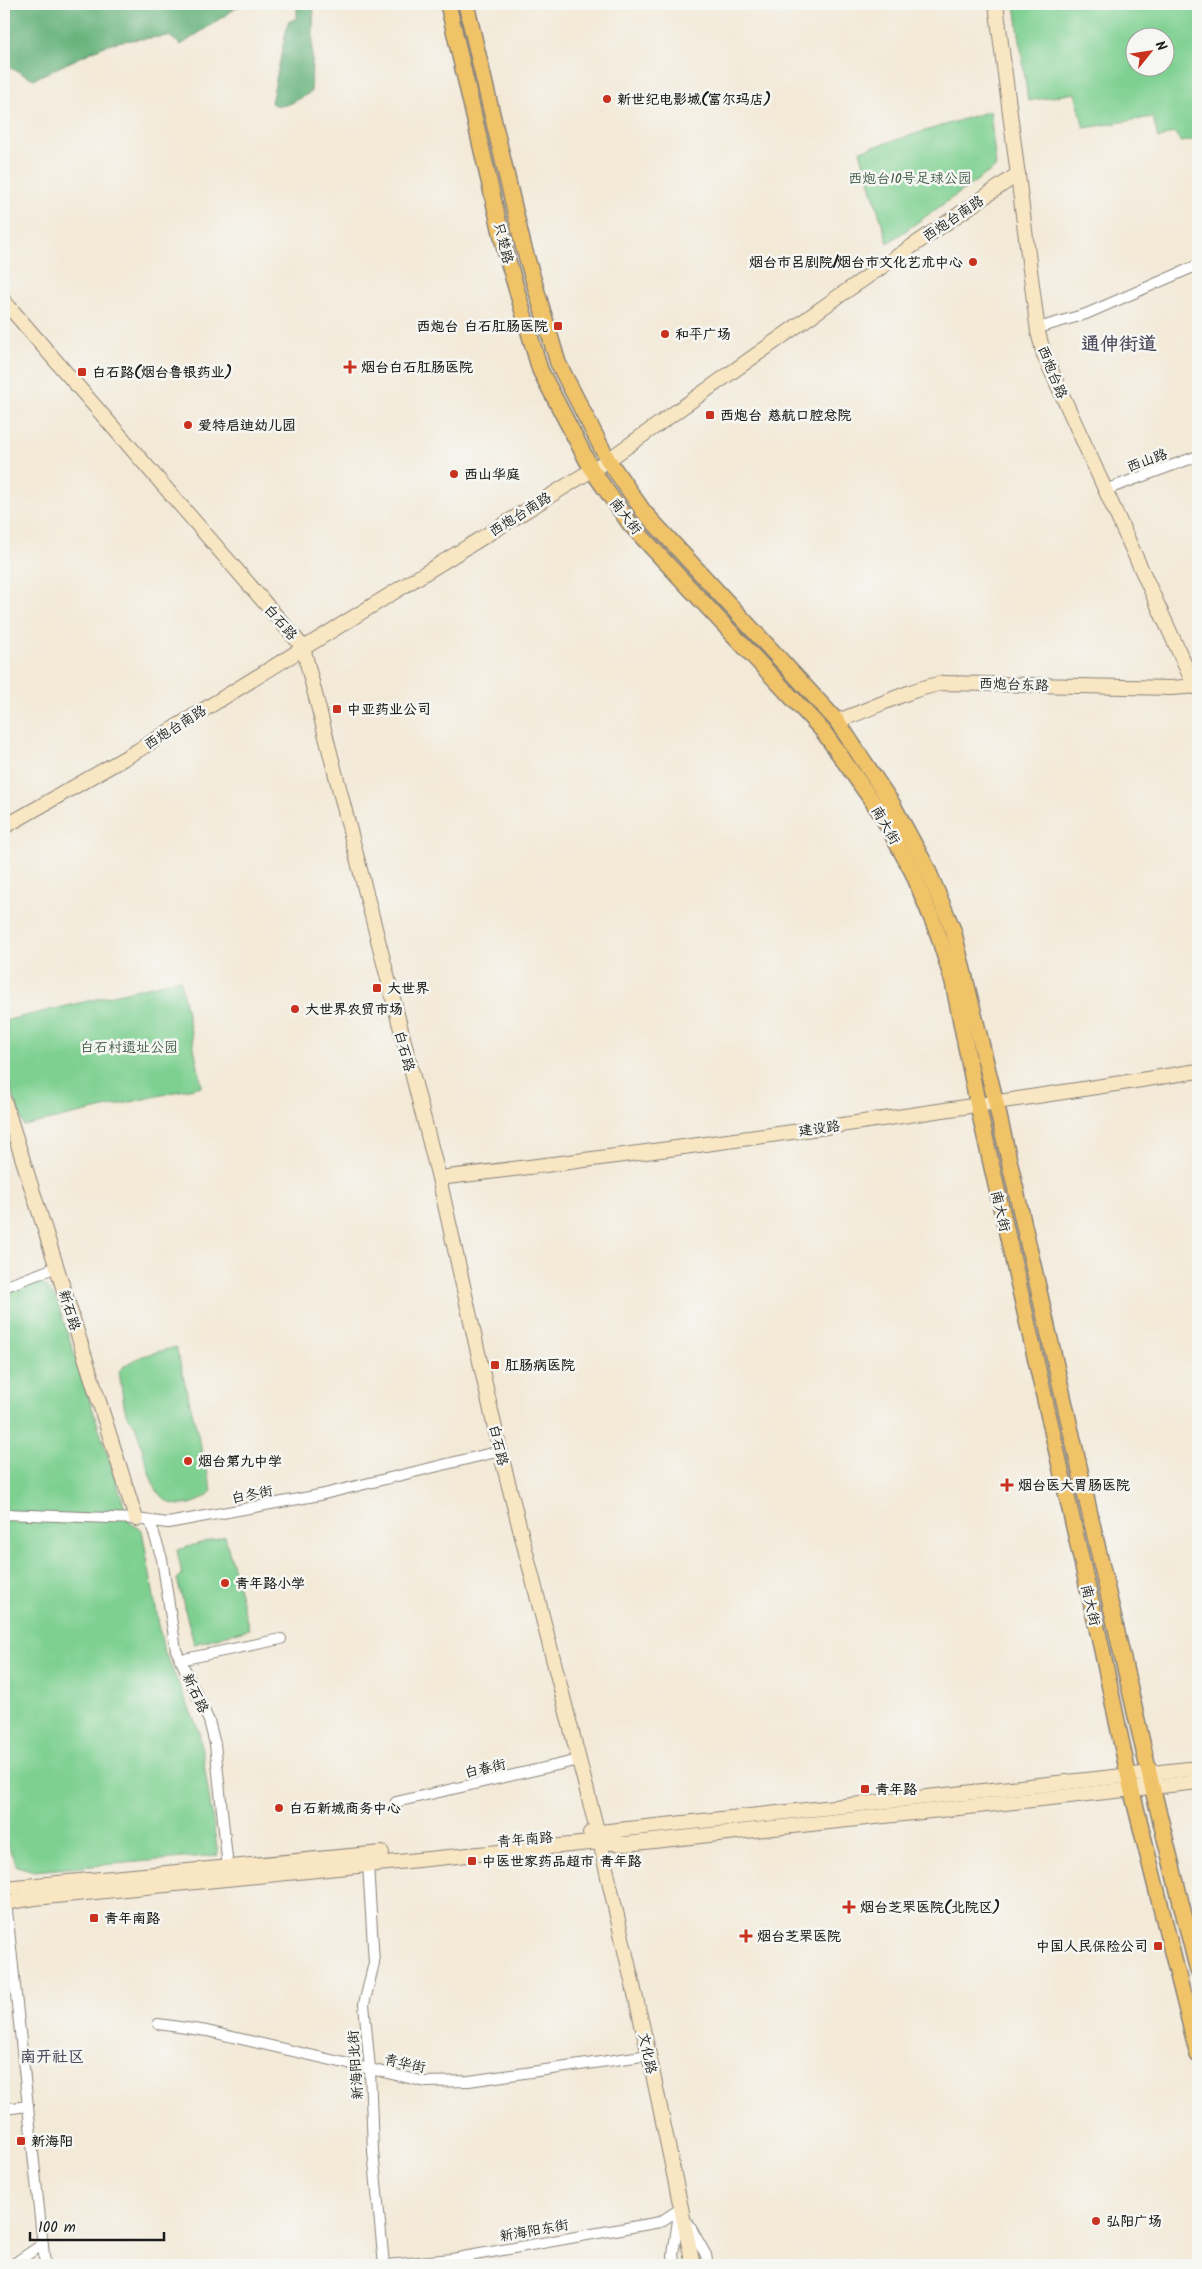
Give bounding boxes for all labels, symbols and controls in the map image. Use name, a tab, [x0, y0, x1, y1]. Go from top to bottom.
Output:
north arrow	[1124, 28, 1174, 78]
text: N	[1149, 37, 1172, 55]
place label: 新世纪电影城(富尔玛店)	[617, 89, 771, 111]
marker: 新世纪电影城(富尔玛店)	[601, 93, 613, 105]
park label: 西炮台10号足球公园	[848, 168, 972, 190]
street label: 西炮台南路	[918, 190, 989, 248]
street label: 只楚路	[487, 220, 519, 266]
place label: 烟台市吕剧院/烟台市文化艺术中心	[749, 252, 963, 274]
marker: 烟台市吕剧院/烟台市文化艺术中心	[967, 256, 979, 268]
place label: 西炮台 白石肛肠医院	[417, 316, 548, 338]
marker: 西炮台 白石肛肠医院	[552, 320, 564, 332]
place label: 和平广场	[675, 324, 731, 346]
marker: 和平广场	[659, 328, 671, 340]
district label: 通伸街道	[1081, 330, 1157, 360]
street label: 西炮台路	[1031, 342, 1073, 402]
place label: 烟台白石肛肠医院	[361, 357, 473, 379]
marker: 烟台白石肛肠医院	[343, 360, 357, 374]
place label: 白石路(烟台鲁银药业)	[92, 362, 232, 384]
marker: 白石路(烟台鲁银药业)	[76, 366, 88, 378]
place label: 西炮台 慈航口腔总院	[720, 405, 851, 427]
marker: 西炮台 慈航口腔总院	[704, 409, 716, 421]
place label: 爱特启迪幼儿园	[198, 415, 296, 437]
marker: 爱特启迪幼儿园	[182, 419, 194, 431]
street label: 西山路	[1124, 443, 1171, 478]
place label: 西山华庭	[464, 464, 520, 486]
marker: 西山华庭	[448, 468, 460, 480]
street label: 西炮台南路	[485, 487, 556, 543]
street label: 南大街	[604, 493, 647, 540]
street label: 白石路	[258, 600, 302, 646]
street label: 西炮台东路	[979, 673, 1049, 697]
place label: 中亚药业公司	[347, 699, 431, 721]
street label: 西炮台南路	[140, 700, 211, 756]
marker: 中亚药业公司	[331, 703, 343, 715]
street label: 南大街	[865, 802, 905, 849]
place label: 大世界	[387, 978, 429, 1000]
marker: 大世界	[371, 982, 383, 994]
place label: 大世界农贸市场	[305, 999, 403, 1021]
marker: 大世界农贸市场	[289, 1003, 301, 1015]
street label: 白石路	[388, 1028, 420, 1074]
park label: 白石村遗址公园	[80, 1037, 178, 1059]
street label: 建设路	[797, 1115, 841, 1143]
street label: 南大街	[985, 1188, 1015, 1234]
street label: 新石路	[52, 1287, 86, 1334]
place label: 肛肠病医院	[505, 1355, 575, 1377]
marker: 肛肠病医院	[489, 1359, 501, 1371]
street label: 白石路	[483, 1422, 513, 1468]
place label: 烟台第九中学	[198, 1451, 282, 1473]
marker: 烟台第九中学	[182, 1455, 194, 1467]
place label: 烟台医大胃肠医院	[1018, 1475, 1130, 1497]
marker: 烟台医大胃肠医院	[1000, 1478, 1014, 1492]
street label: 白冬街	[229, 1480, 275, 1510]
place label: 青年路小学	[235, 1573, 305, 1595]
marker: 青年路小学	[219, 1577, 231, 1589]
street label: 南大街	[1075, 1582, 1105, 1628]
street label: 新石路	[176, 1670, 214, 1717]
street label: 白春街	[462, 1754, 508, 1784]
place label: 青年路	[875, 1779, 917, 1801]
marker: 青年路	[859, 1783, 871, 1795]
place label: 白石新城商务中心	[289, 1798, 401, 1820]
marker: 白石新城商务中心	[273, 1802, 285, 1814]
street label: 青年南路	[496, 1827, 554, 1853]
place label: 中医世家药品超市 青年路	[482, 1851, 641, 1873]
marker: 中医世家药品超市 青年路	[466, 1855, 478, 1867]
place label: 烟台芝罘医院(北院区)	[860, 1897, 1000, 1919]
marker: 烟台芝罘医院(北院区)	[842, 1900, 856, 1914]
place label: 青年南路	[104, 1908, 160, 1930]
marker: 青年南路	[88, 1912, 100, 1924]
place label: 烟台芝罘医院	[757, 1926, 841, 1948]
marker: 烟台芝罘医院	[739, 1929, 753, 1943]
place label: 中国人民保险公司	[1036, 1936, 1148, 1958]
marker: 中国人民保险公司	[1152, 1940, 1164, 1952]
street label: 新海阳北街	[343, 2029, 369, 2101]
street label: 文化路	[632, 2030, 662, 2076]
district label: 南开社区	[20, 2045, 84, 2070]
street label: 青华街	[382, 2049, 428, 2079]
place label: 新海阳	[31, 2131, 73, 2153]
marker: 新海阳	[15, 2135, 27, 2147]
scale bar	[30, 2209, 164, 2241]
place label: 弘阳广场	[1106, 2211, 1162, 2233]
street label: 新海阳东街	[498, 2214, 571, 2248]
marker: 弘阳广场	[1090, 2215, 1102, 2227]
text: 100 m	[38, 2216, 76, 2240]

